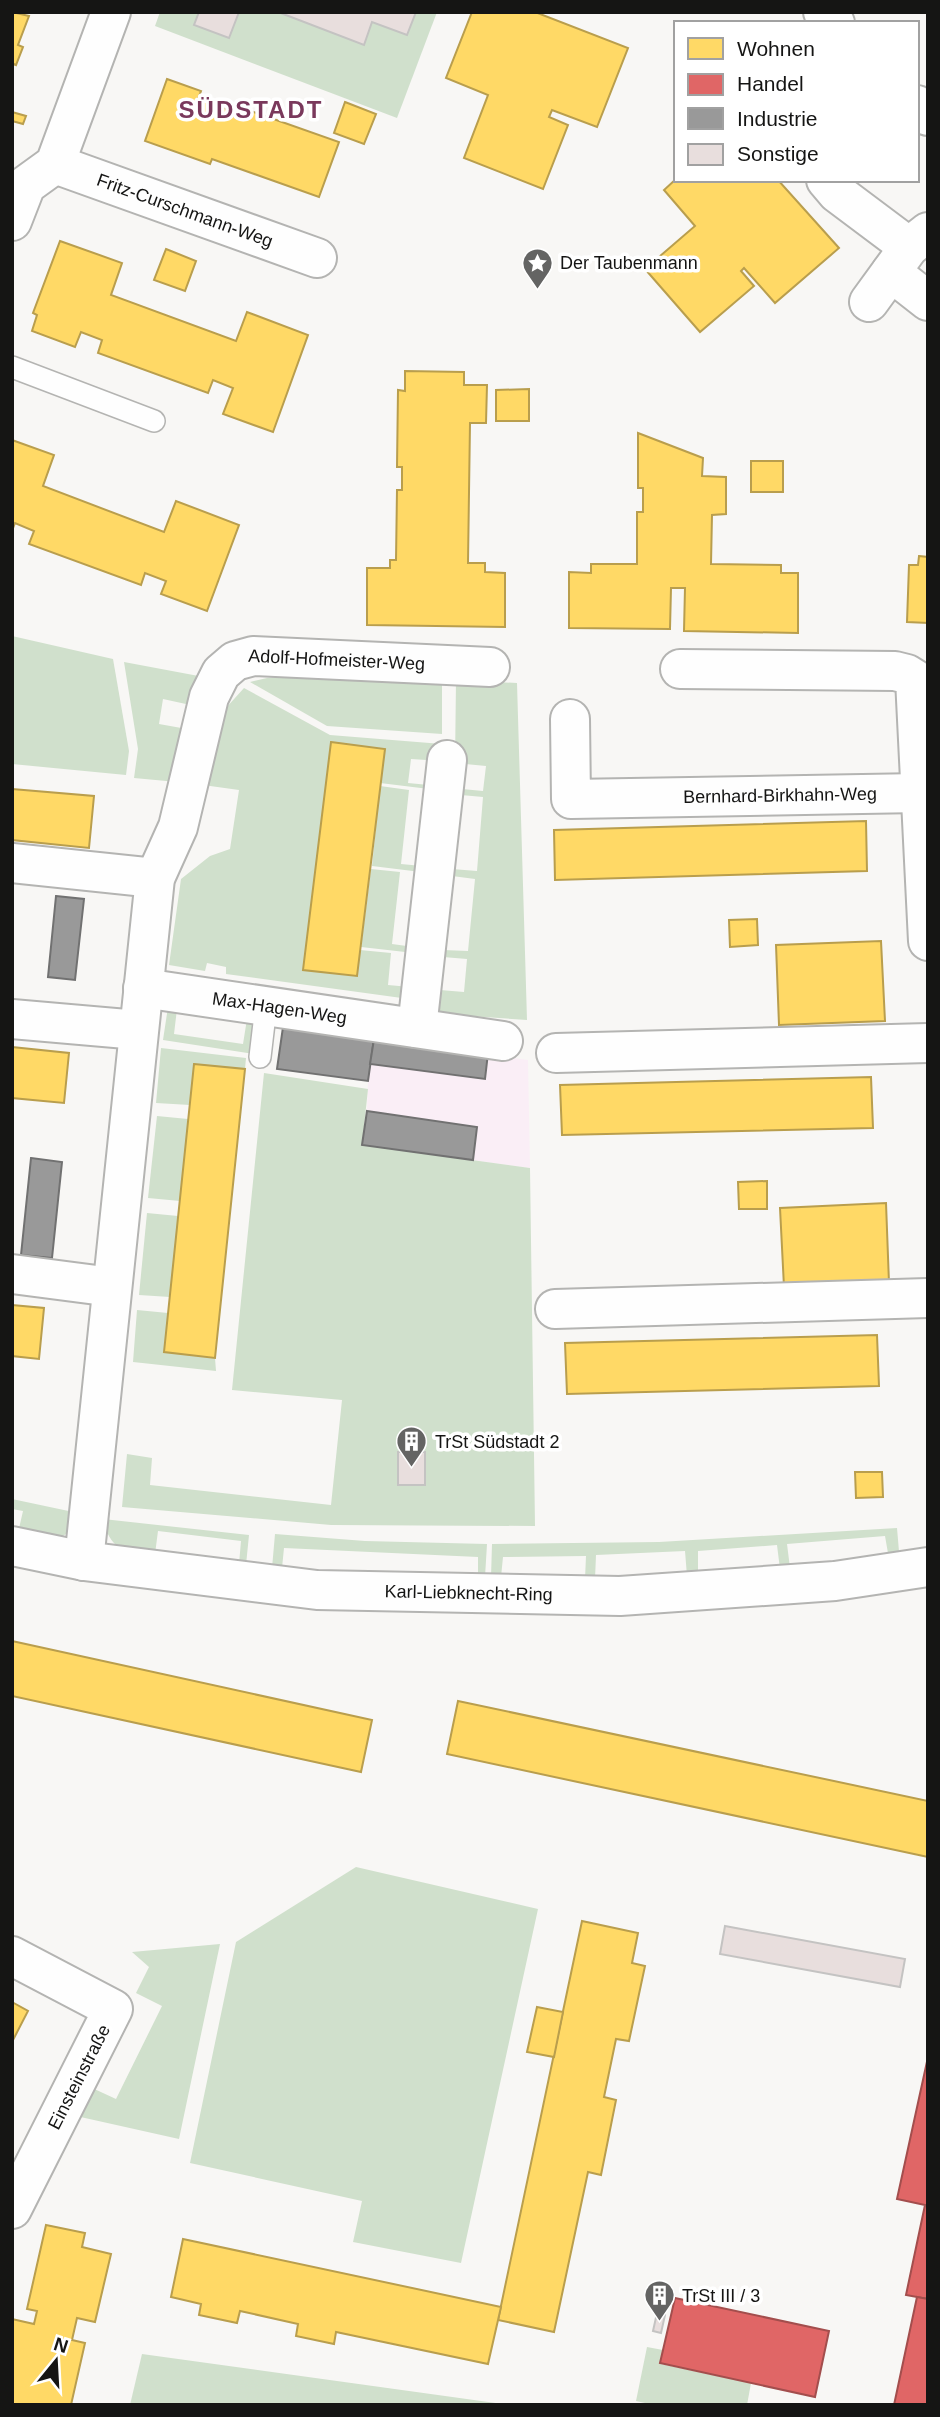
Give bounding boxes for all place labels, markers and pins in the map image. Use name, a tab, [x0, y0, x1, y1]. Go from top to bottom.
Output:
place icon: Der Taubenmann	[520, 246, 554, 290]
place label: Der Taubenmann	[560, 253, 698, 273]
building icon: TrSt Südstadt 2	[395, 1425, 429, 1469]
place label: TrSt Südstadt 2	[435, 1432, 559, 1452]
building icon: TrSt III / 3	[642, 2279, 676, 2323]
place label: TrSt III / 3	[682, 2286, 760, 2306]

